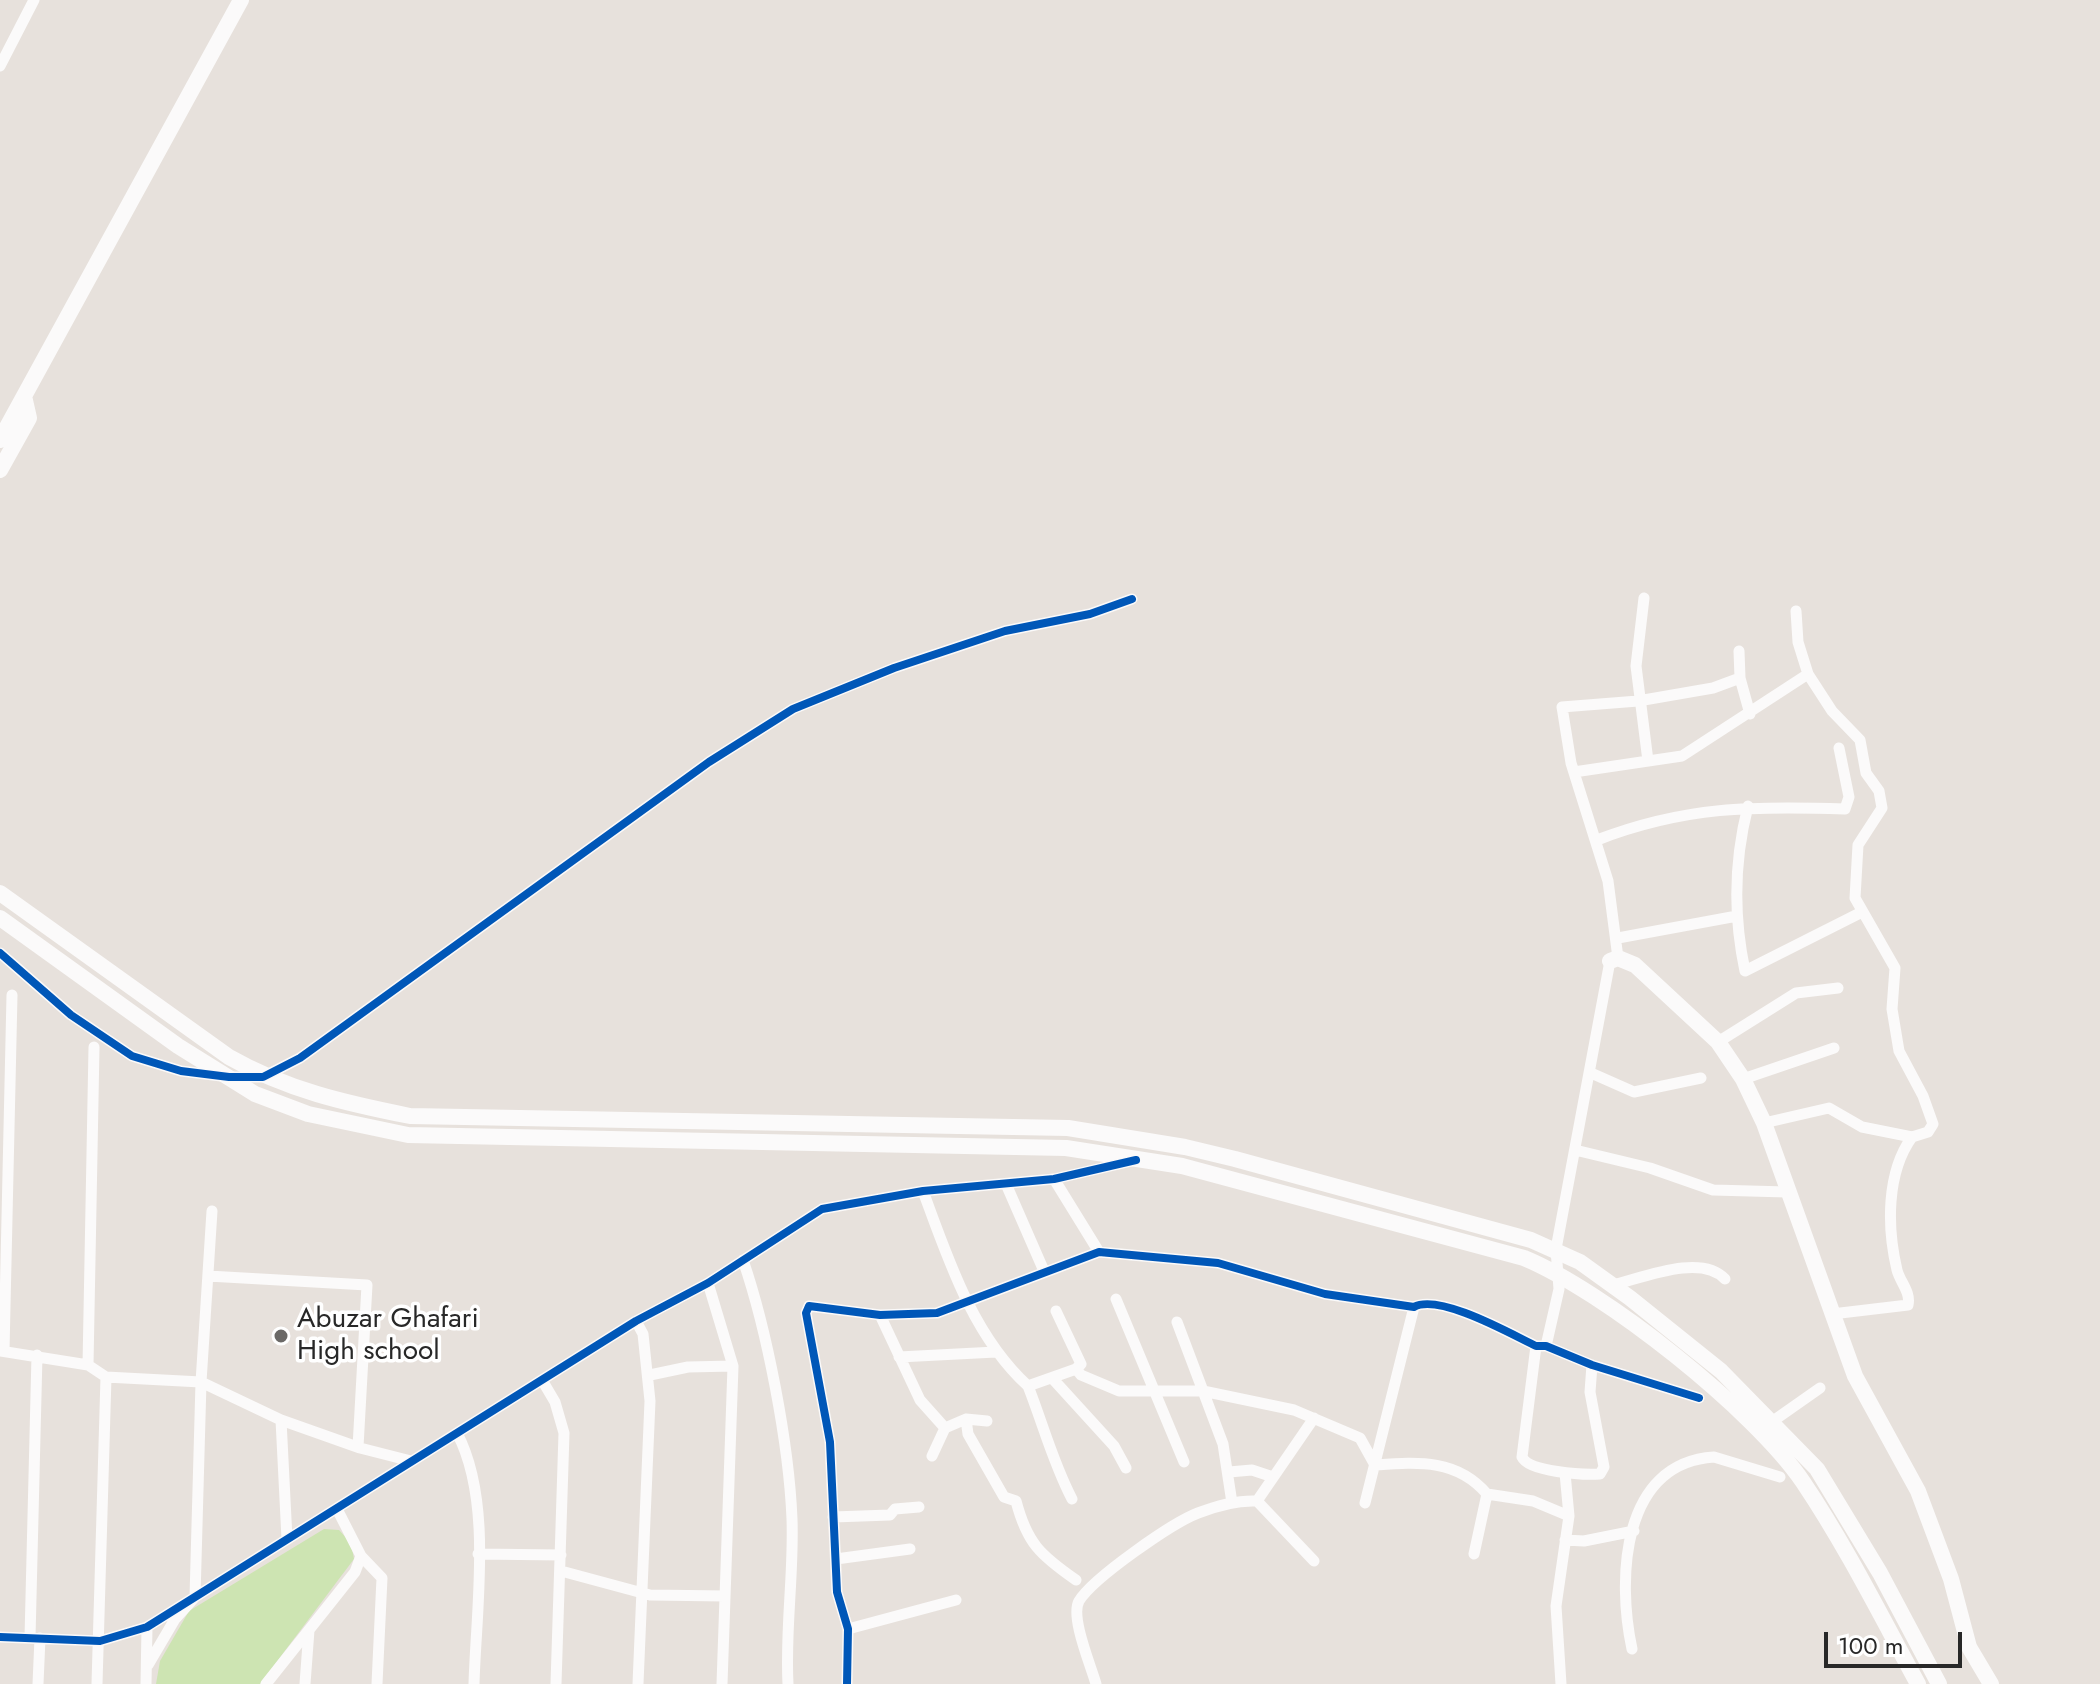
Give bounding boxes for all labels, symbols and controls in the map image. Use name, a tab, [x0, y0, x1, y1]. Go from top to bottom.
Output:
place label: Abuzar Ghafari High school	[297, 1303, 479, 1369]
marker: Abuzar Ghafari High school	[272, 1327, 290, 1345]
scale bar	[1828, 1616, 1966, 1666]
text: 100 m	[1838, 1628, 1904, 1663]

